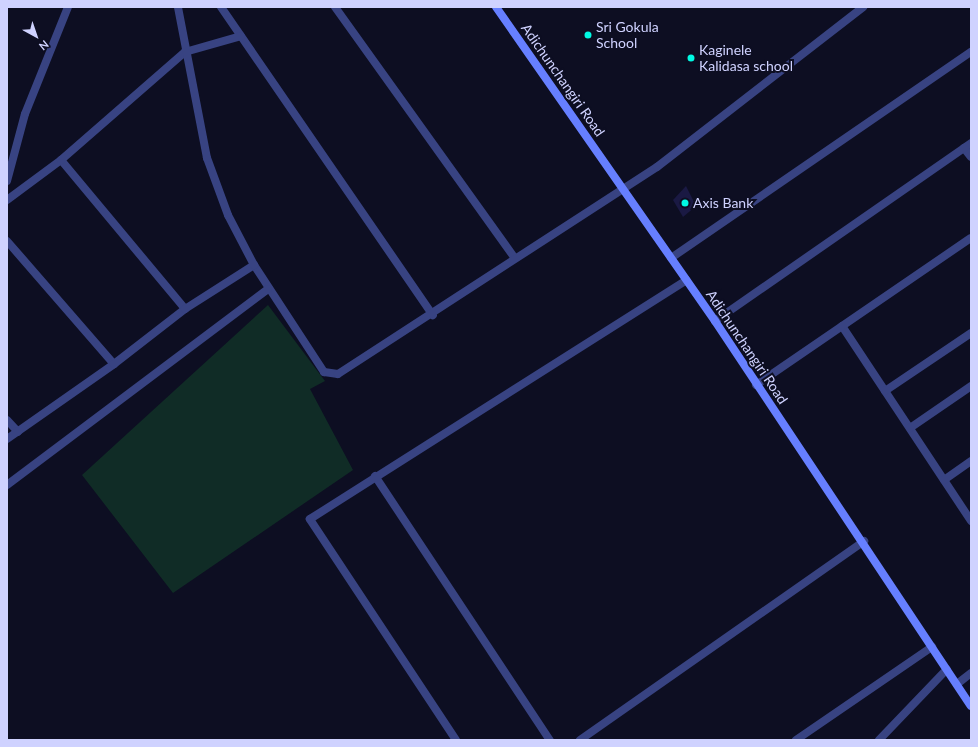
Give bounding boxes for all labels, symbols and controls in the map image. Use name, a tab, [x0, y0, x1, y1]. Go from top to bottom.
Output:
north arrow	[16, 16, 56, 56]
place label: Sri Gokula School	[596, 19, 659, 52]
street label: Adichunchangiri Road	[518, 20, 608, 140]
marker: Sri Gokula School	[583, 30, 593, 40]
text: N	[37, 38, 51, 53]
place label: Kaginele Kalidasa school	[699, 42, 793, 74]
marker: Kaginele Kalidasa school	[686, 53, 696, 63]
place label: Axis Bank	[693, 195, 753, 211]
marker: Axis Bank	[680, 198, 690, 208]
street label: Adichunchangiri Road	[703, 287, 791, 407]

